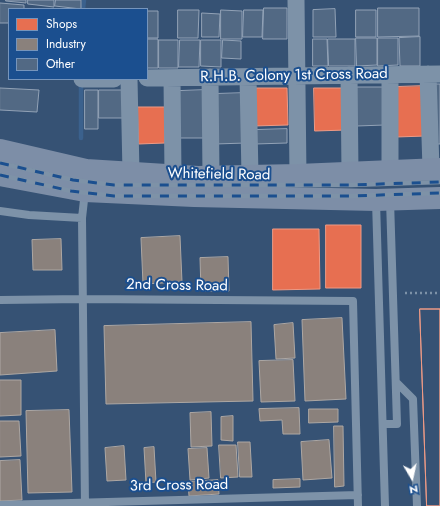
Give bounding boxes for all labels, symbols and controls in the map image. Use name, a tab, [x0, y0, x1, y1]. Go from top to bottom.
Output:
legend	[8, 8, 148, 80]
text: Shops	[46, 15, 77, 33]
text: Industry	[46, 35, 86, 53]
text: Other	[46, 55, 75, 73]
street label: R.H.B. Colony 1st Cross Road	[200, 65, 388, 87]
street label: Whitefield Road	[167, 165, 271, 185]
street label: 2nd Cross Road	[126, 276, 228, 296]
north arrow	[392, 458, 432, 498]
street label: 3rd Cross Road	[129, 476, 229, 496]
text: N	[408, 481, 419, 498]

